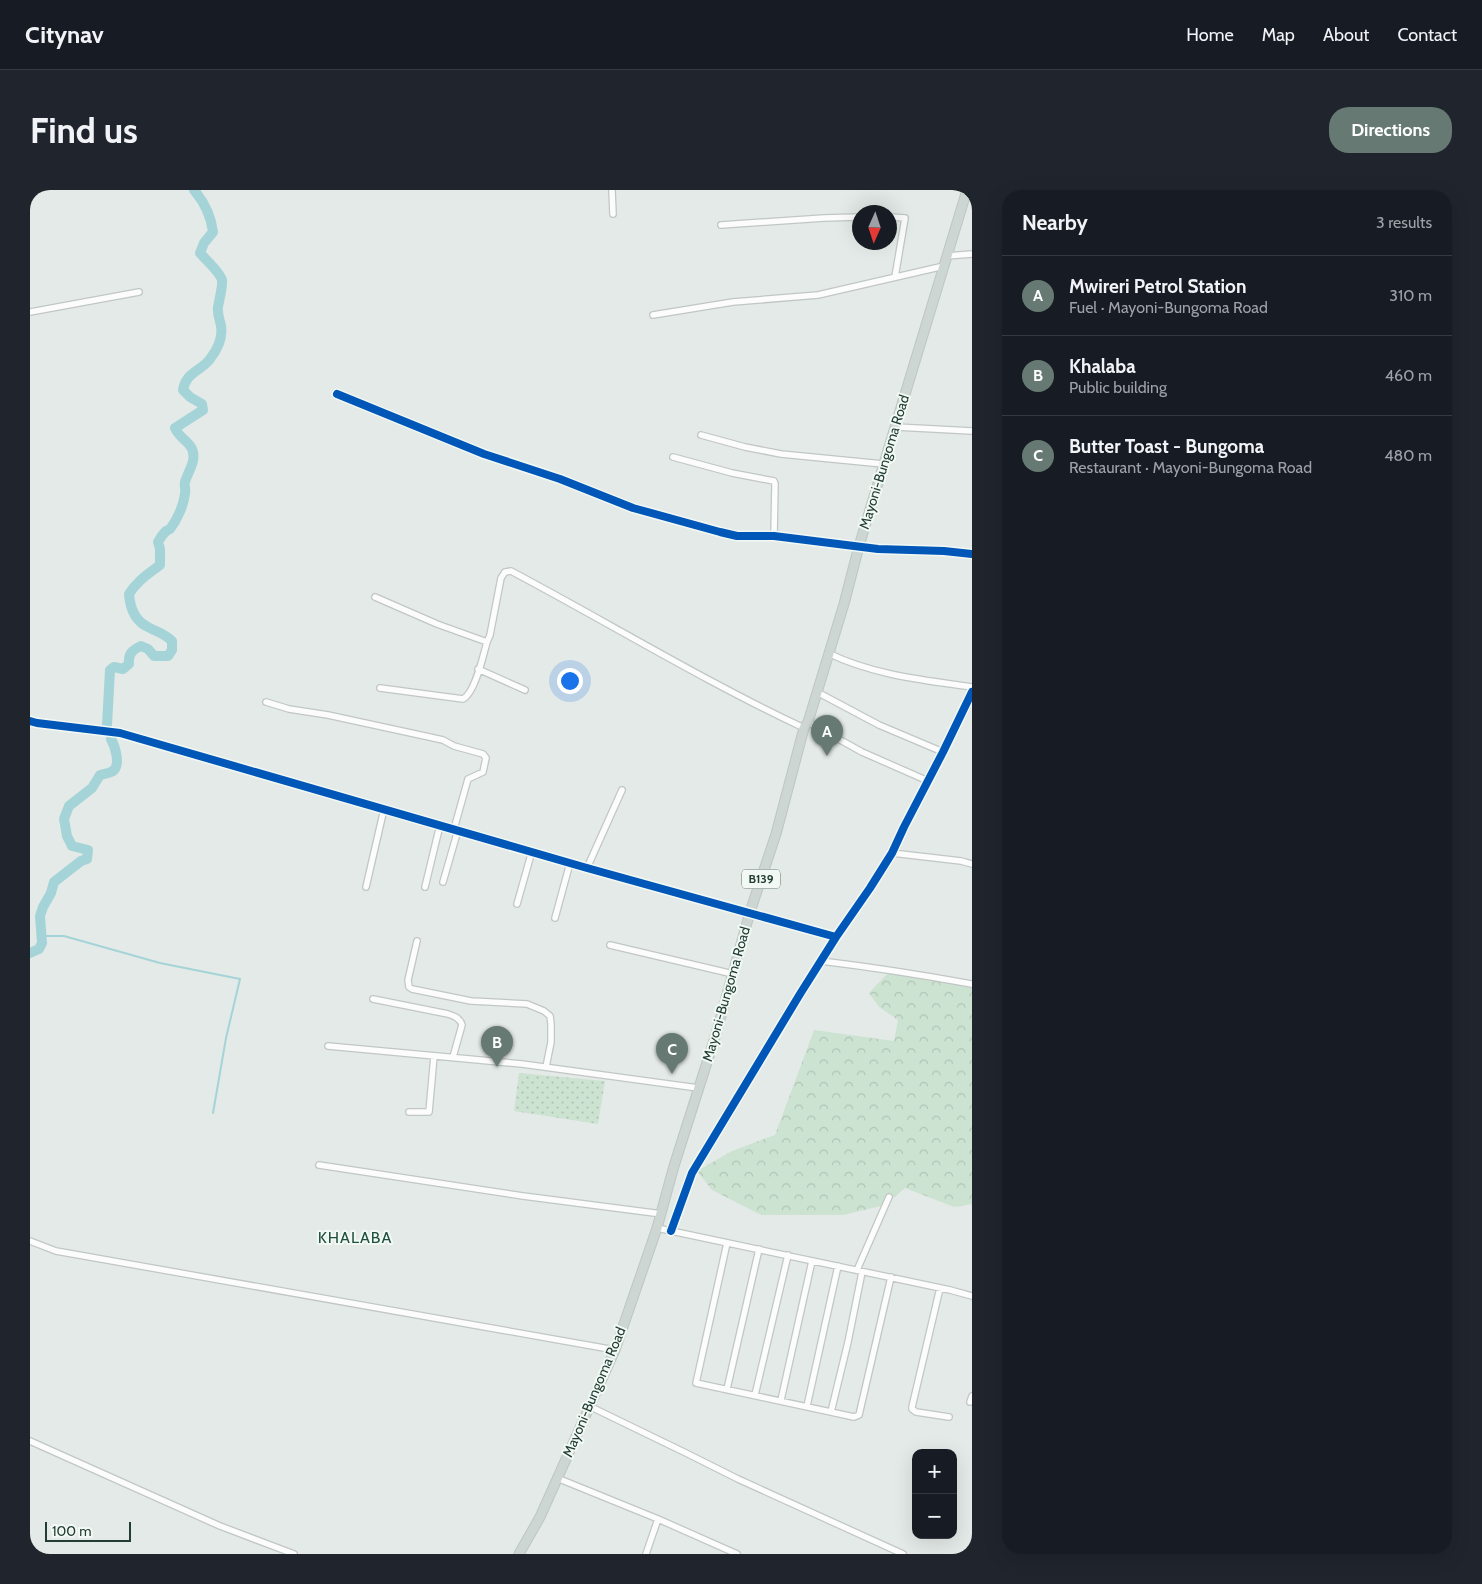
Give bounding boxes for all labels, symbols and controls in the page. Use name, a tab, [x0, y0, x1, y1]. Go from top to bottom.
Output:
text: Citynav	[25, 20, 104, 49]
text: Home	[1186, 24, 1234, 46]
text: Map	[1262, 24, 1295, 46]
text: About	[1323, 24, 1369, 46]
text: Contact	[1397, 24, 1457, 46]
button: Directions	[1329, 107, 1452, 153]
text: Find us	[30, 109, 138, 152]
north arrow	[852, 205, 897, 250]
text: Nearby	[1022, 210, 1088, 235]
text: 3 results	[1376, 213, 1432, 232]
text: Mwireri Petrol Station	[1069, 275, 1246, 298]
text: A	[1033, 286, 1043, 305]
text: 310 m	[1389, 286, 1432, 305]
text: Fuel · Mayoni-Bungoma Road	[1069, 298, 1268, 317]
text: Khalaba	[1069, 355, 1136, 378]
text: B	[1033, 366, 1043, 385]
text: 460 m	[1385, 366, 1432, 385]
text: Public building	[1069, 378, 1167, 397]
street label: Mayoni-Bungoma Road	[855, 393, 913, 531]
text: Butter Toast - Bungoma	[1069, 435, 1264, 458]
text: C	[1033, 446, 1043, 465]
text: 480 m	[1384, 446, 1432, 465]
text: Restaurant · Mayoni-Bungoma Road	[1069, 458, 1312, 477]
your location	[557, 668, 583, 694]
pin: A	[811, 715, 843, 756]
road number: B139	[742, 870, 780, 889]
street label: Mayoni-Bungoma Road	[698, 924, 754, 1064]
pin: B	[481, 1026, 513, 1067]
pin: C	[656, 1033, 688, 1074]
district label: KHALABA	[318, 1228, 392, 1247]
street label: Mayoni-Bungoma Road	[558, 1324, 630, 1460]
map controls	[912, 1449, 957, 1539]
button: +	[912, 1449, 957, 1494]
button: −	[912, 1494, 957, 1539]
scale bar	[45, 1519, 131, 1542]
text: 100 m	[52, 1522, 92, 1540]

